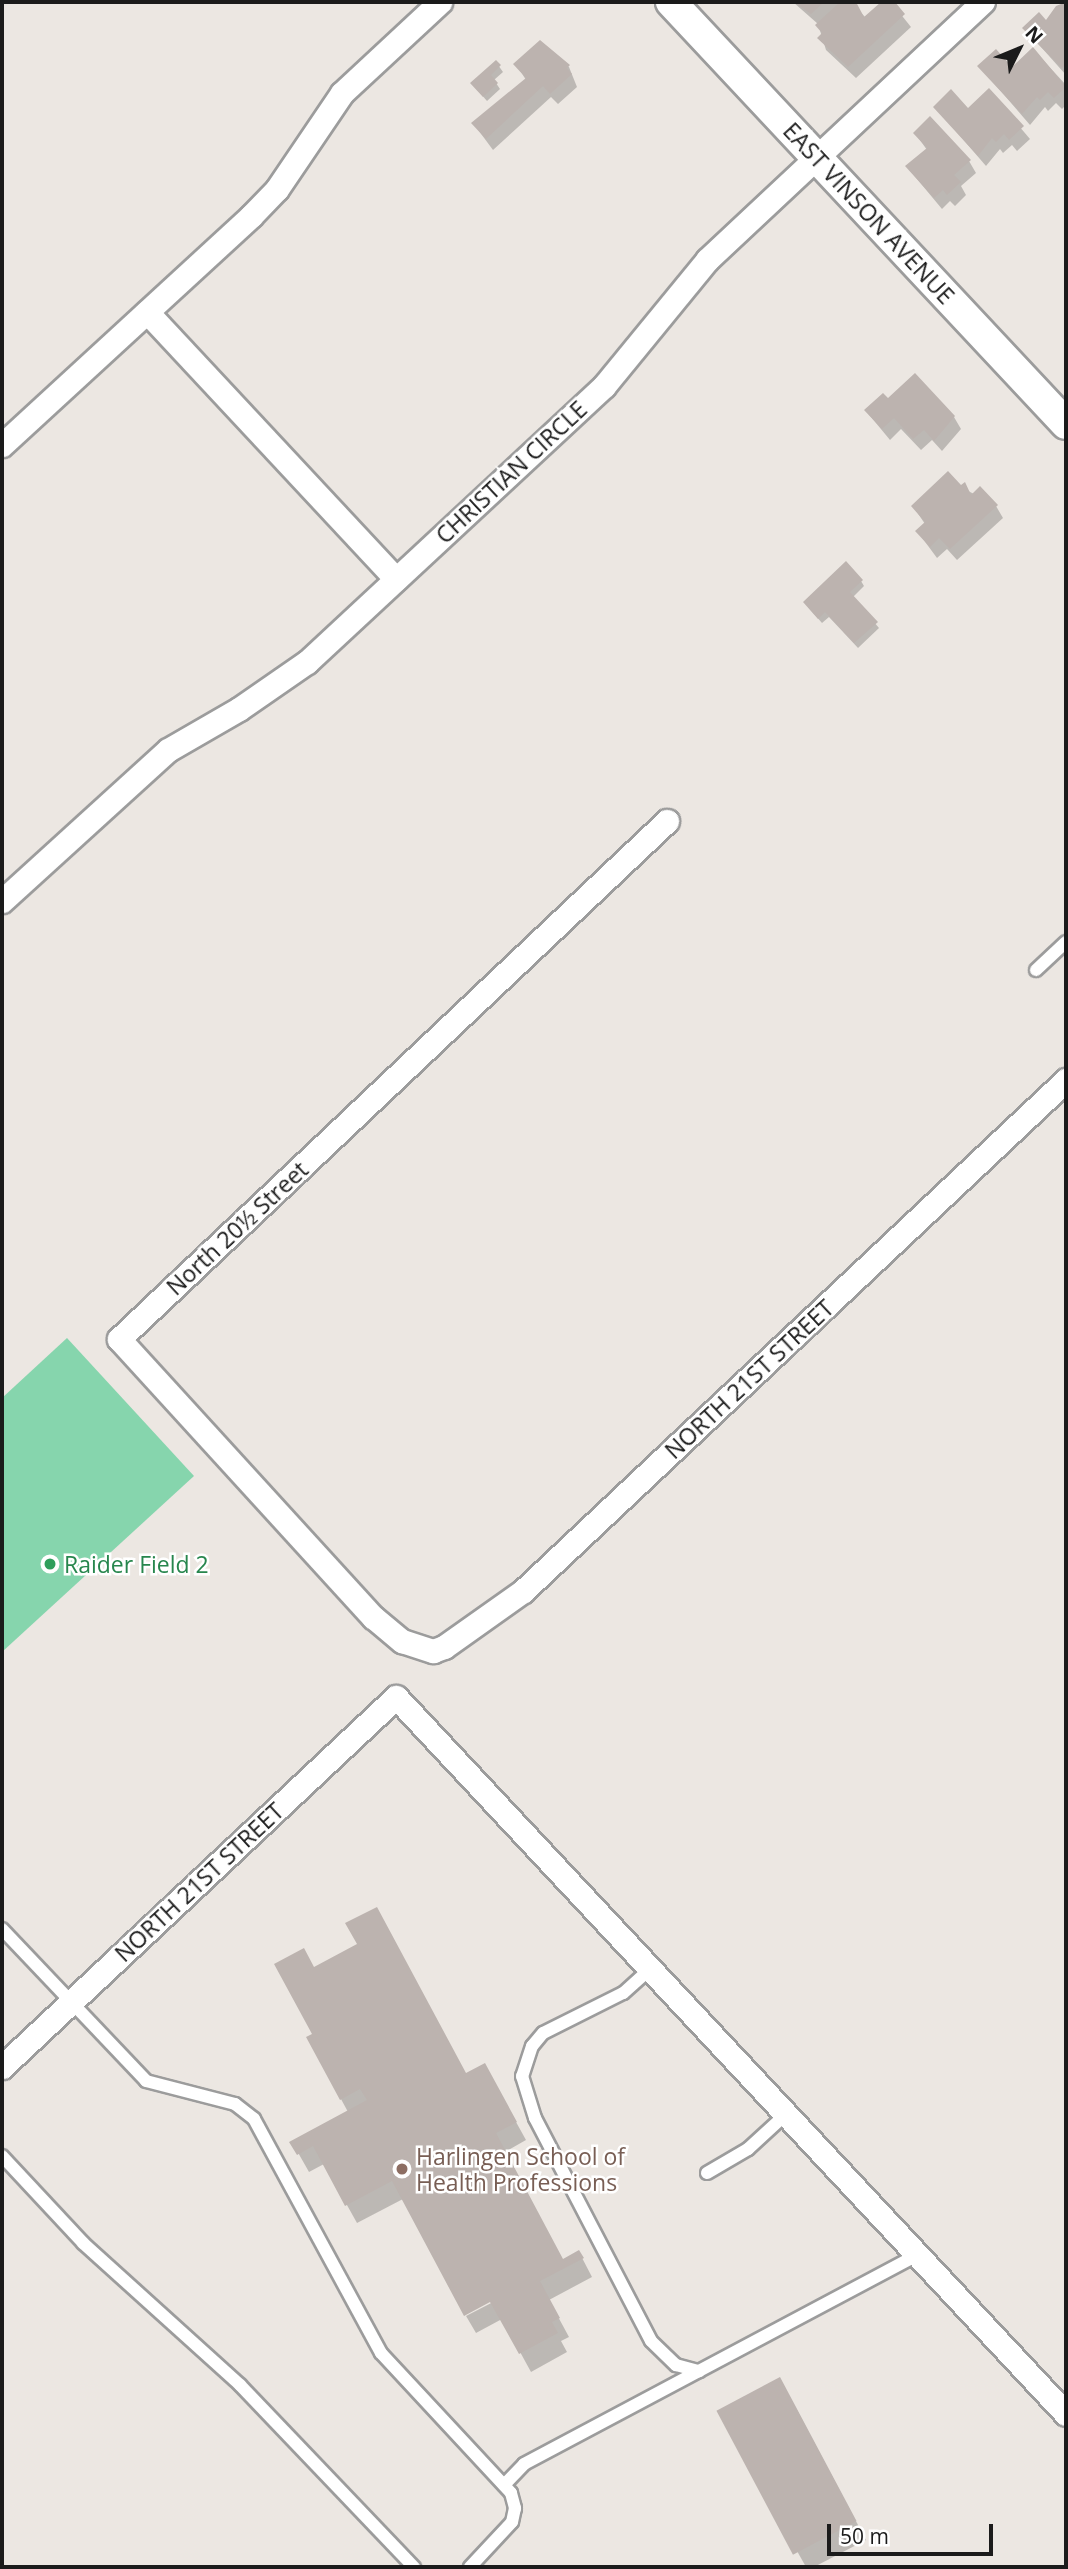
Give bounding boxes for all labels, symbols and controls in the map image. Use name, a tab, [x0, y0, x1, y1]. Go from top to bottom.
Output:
north arrow	[984, 14, 1054, 84]
text: N	[1020, 20, 1049, 49]
street label: EAST VINSON AVENUE	[778, 117, 960, 309]
street label: CHRISTIAN CIRCLE	[430, 395, 592, 549]
street label: North 20½ Street	[161, 1156, 313, 1300]
street label: NORTH 21ST STREET	[659, 1294, 839, 1464]
place label: Raider Field 2	[64, 1550, 209, 1578]
marker: Raider Field 2	[42, 1556, 58, 1572]
street label: NORTH 21ST STREET	[109, 1797, 289, 1967]
place label: Harlingen School of Health Professions	[416, 2142, 625, 2196]
marker: Harlingen School of Health Professions	[394, 2161, 410, 2177]
scale bar	[830, 2510, 996, 2554]
text: 50 m	[840, 2522, 889, 2550]

